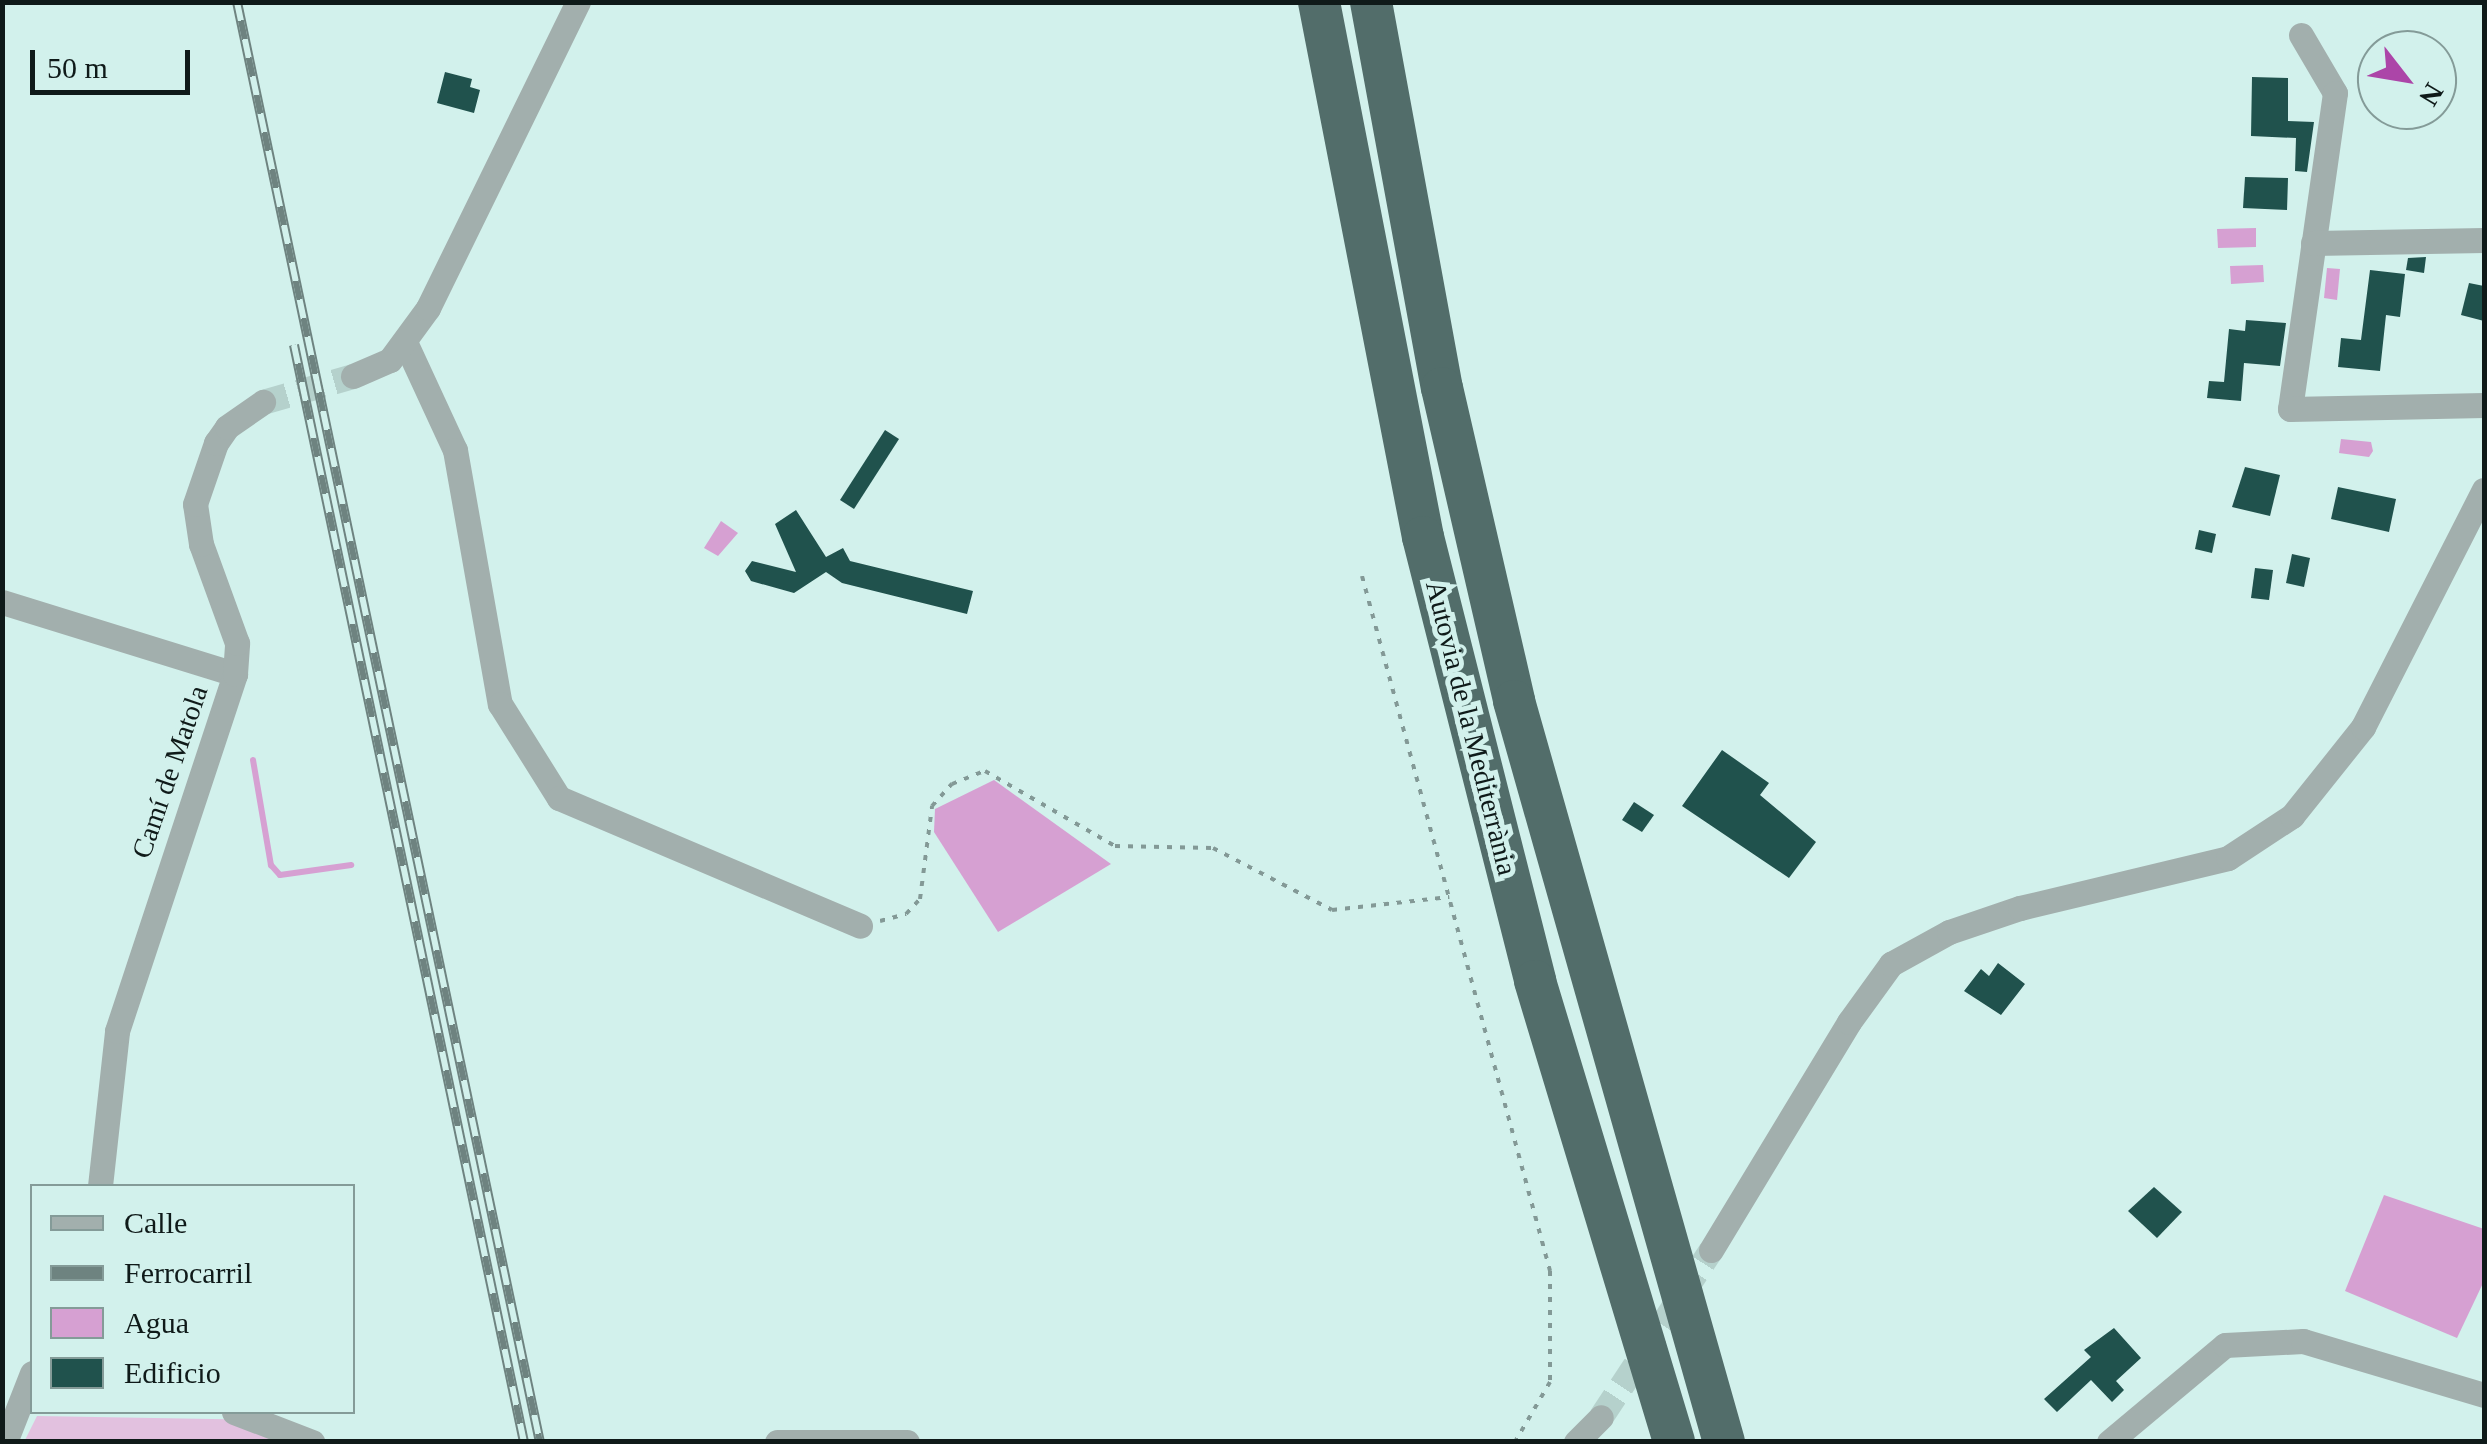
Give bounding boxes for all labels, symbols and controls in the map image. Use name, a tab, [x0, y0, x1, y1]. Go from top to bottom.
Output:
scale bar	[35, 30, 195, 92]
north arrow	[2357, 30, 2457, 130]
text: 50 m	[47, 51, 108, 84]
text: N	[2413, 78, 2450, 111]
street label: Autovia de la Mediterrània	[1418, 577, 1524, 879]
street label: Camí de Matola	[125, 681, 215, 863]
legend	[30, 1184, 355, 1414]
text: Calle	[124, 1206, 187, 1239]
text: Ferrocarril	[124, 1256, 252, 1289]
text: Agua	[124, 1306, 189, 1339]
text: Edificio	[124, 1356, 221, 1389]

